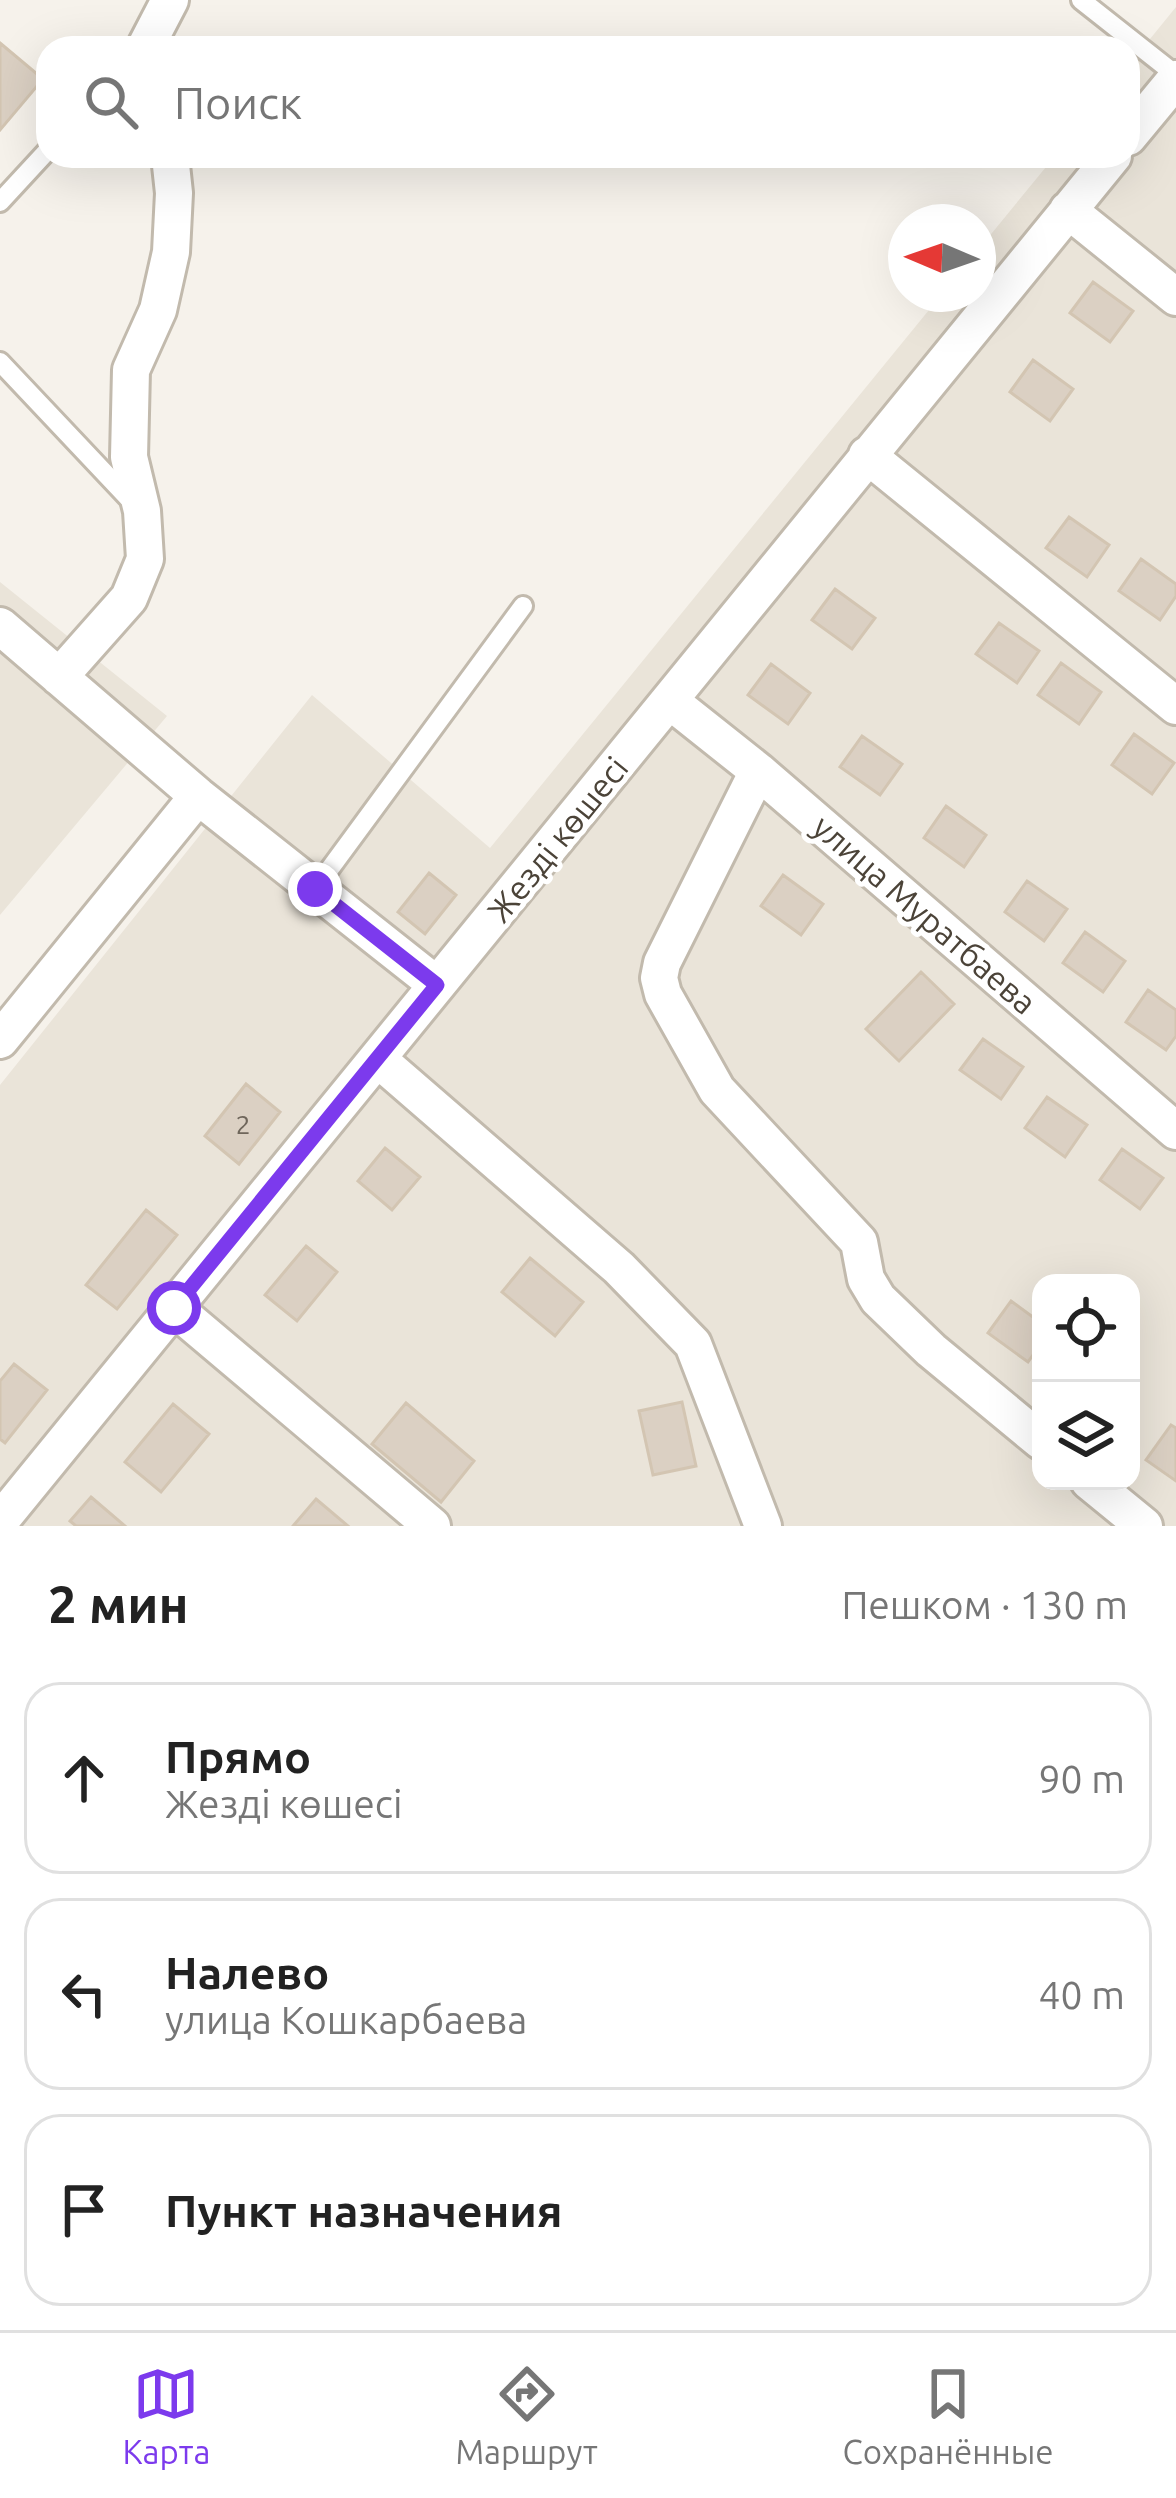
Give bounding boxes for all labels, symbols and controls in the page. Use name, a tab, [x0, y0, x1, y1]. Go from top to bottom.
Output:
search box	[36, 36, 1140, 168]
icon: search	[78, 69, 144, 135]
text: Поиск	[174, 77, 302, 128]
north arrow	[888, 204, 996, 312]
street label: Жезді көшесі	[479, 749, 635, 929]
street label: улица Муратбаева	[806, 807, 1044, 1021]
route end	[288, 862, 342, 916]
house number: 2	[235, 1109, 251, 1139]
map controls	[1032, 1274, 1140, 1490]
button: locate	[1032, 1274, 1140, 1382]
route start	[147, 1281, 201, 1335]
button: layers	[1032, 1382, 1140, 1490]
text: 2 мин	[48, 1575, 189, 1633]
text: Пешком · 130 m	[841, 1583, 1128, 1626]
text: Прямо	[165, 1731, 311, 1782]
icon: ahead	[51, 1745, 117, 1811]
text: 90 m	[1038, 1757, 1125, 1800]
text: Жезді көшесі	[165, 1782, 402, 1825]
text: Налево	[165, 1947, 329, 1998]
icon: left	[51, 1961, 117, 2027]
text: 40 m	[1038, 1973, 1125, 2016]
text: улица Кошкарбаева	[165, 1998, 527, 2041]
icon: arrive	[51, 2177, 117, 2243]
text: Пункт назначения	[165, 2185, 563, 2236]
tab: Карта	[122, 2361, 210, 2470]
tab: Маршрут	[455, 2361, 598, 2470]
tab: Сохранённые	[843, 2361, 1054, 2470]

